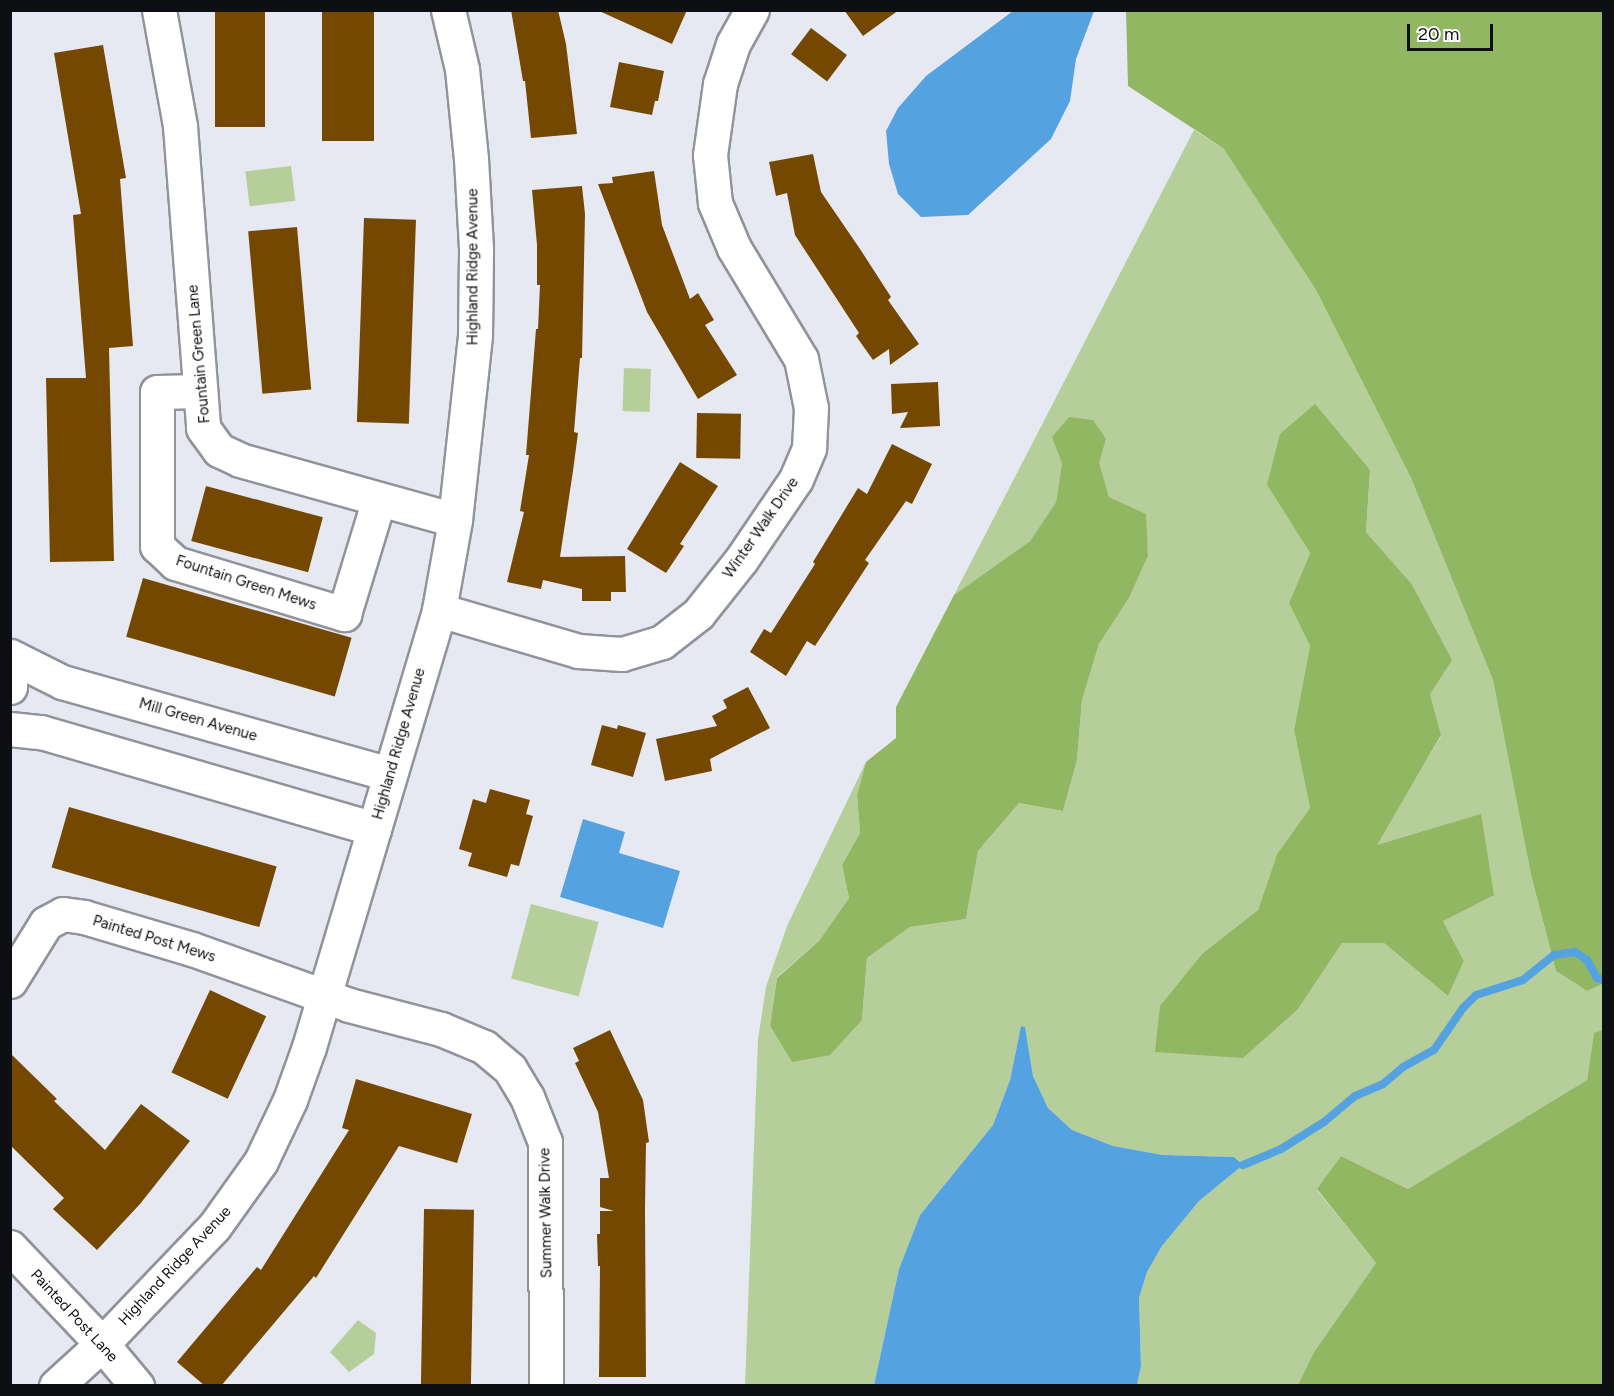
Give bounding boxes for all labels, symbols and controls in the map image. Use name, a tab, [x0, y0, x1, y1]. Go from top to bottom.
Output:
scale bar	[1410, 12, 1496, 50]
text: 20 m	[1418, 23, 1459, 45]
street label: Highland Ridge Avenue	[464, 189, 482, 345]
street label: Fountain Green Lane	[184, 284, 214, 424]
street label: Winter Walk Drive	[719, 474, 803, 582]
street label: Fountain Green Mews	[173, 552, 319, 614]
street label: Highland Ridge Avenue	[369, 666, 429, 822]
street label: Mill Green Avenue	[137, 695, 259, 745]
street label: Painted Post Mews	[90, 912, 218, 966]
street label: Summer Walk Drive	[536, 1148, 556, 1278]
street label: Highland Ridge Avenue	[115, 1203, 235, 1329]
street label: Painted Post Lane	[27, 1266, 121, 1366]

